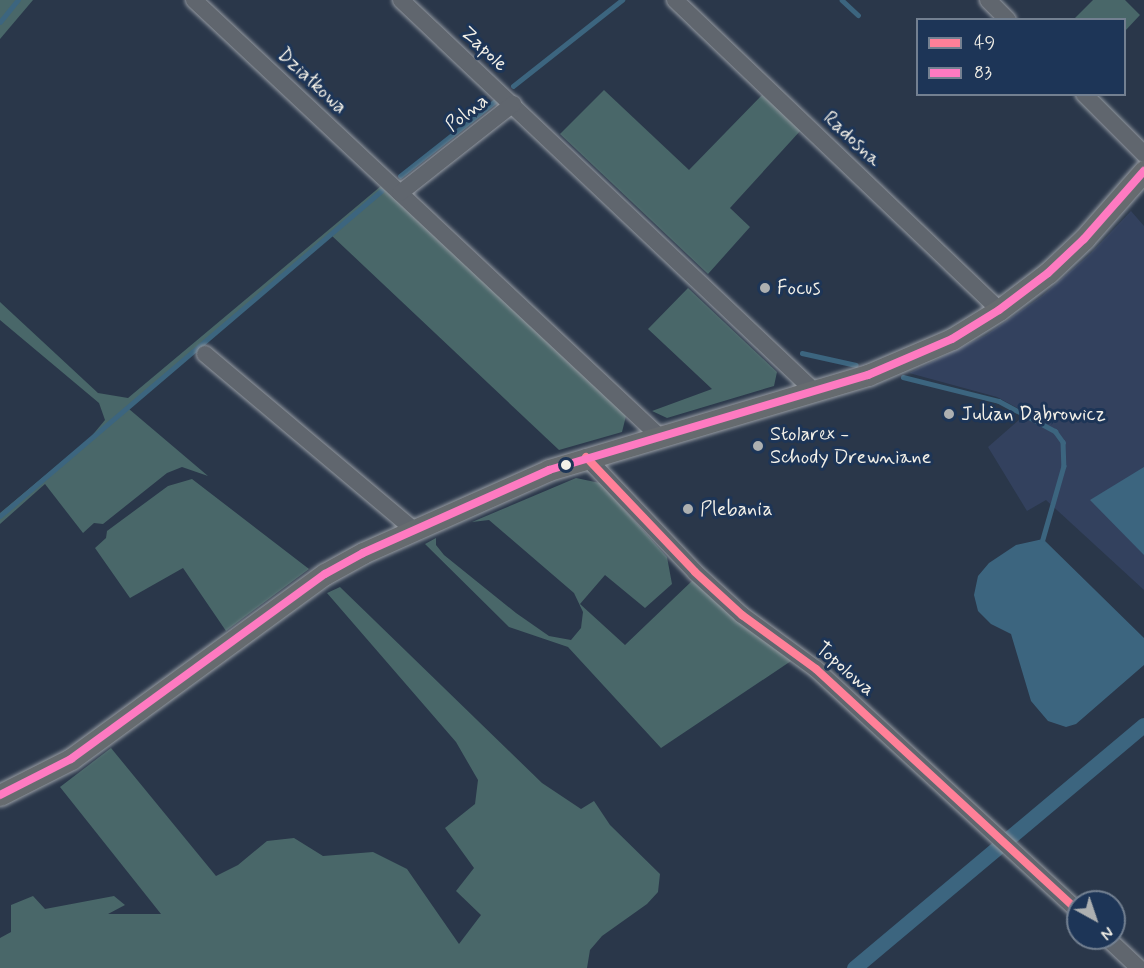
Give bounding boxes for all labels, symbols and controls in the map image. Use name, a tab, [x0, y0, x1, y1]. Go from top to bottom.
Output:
legend	[916, 18, 1126, 96]
street label: Zapole	[455, 21, 513, 77]
text: 49	[974, 31, 995, 55]
street label: Działkowa	[272, 43, 352, 119]
text: 83	[974, 61, 992, 85]
street label: Polna	[441, 89, 493, 137]
street label: Radosna	[818, 106, 886, 172]
place label: Focus	[777, 276, 821, 300]
marker: Focus	[758, 281, 772, 295]
place label: Julian Dąbrowicz	[961, 402, 1106, 426]
marker: Julian Dąbrowicz	[942, 407, 956, 421]
place label: Stolarex - Schody Drewniane	[770, 422, 928, 469]
marker: Stolarex - Schody Drewniane	[751, 439, 765, 453]
unlabelled marker	[560, 459, 572, 471]
place label: Plebania	[700, 497, 773, 521]
marker: Plebania	[681, 502, 695, 516]
street label: Topolowa	[810, 637, 880, 701]
north arrow	[1066, 890, 1126, 950]
text: N	[1096, 921, 1117, 944]

